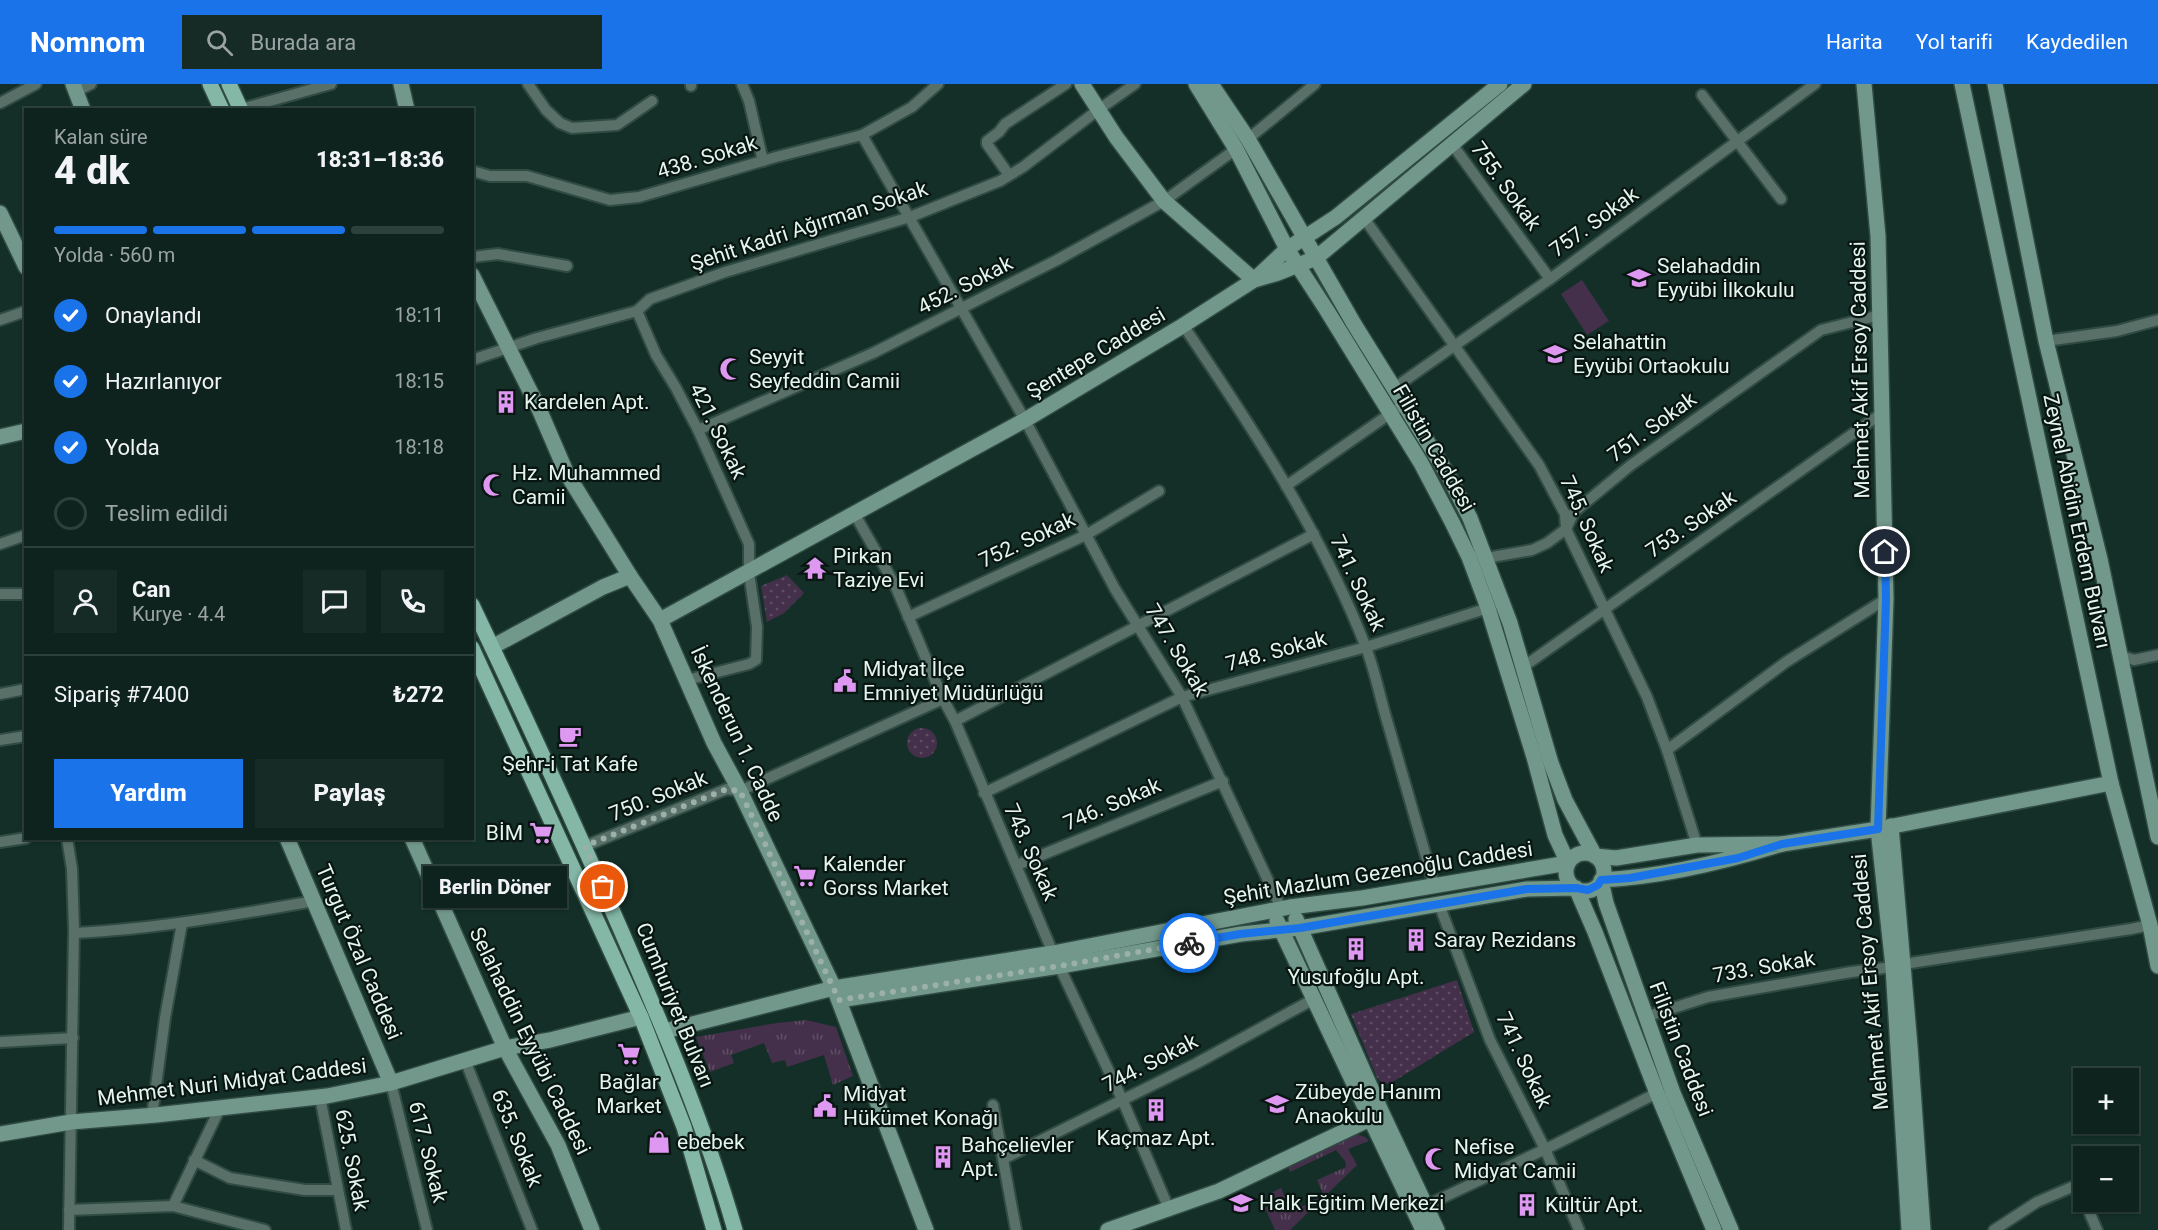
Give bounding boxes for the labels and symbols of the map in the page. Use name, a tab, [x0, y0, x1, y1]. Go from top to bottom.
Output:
street label: 438. Sokak	[654, 130, 760, 184]
street label: 755. Sokak	[1466, 137, 1546, 235]
street label: Şehit Kadri Ağırman Sokak	[687, 176, 931, 276]
street label: 757. Sokak	[1545, 182, 1643, 262]
street label: Mehmet Akif Ersoy Caddesi	[1846, 241, 1874, 499]
street label: 452. Sokak	[914, 251, 1017, 319]
place label: Selahaddin Eyyübi İlkokulu	[1657, 254, 1795, 302]
school or university icon: Selahaddin Eyyübi İlkokulu	[1626, 265, 1652, 291]
street label: Şentepe Caddesi	[1022, 302, 1170, 404]
place label: Selahattin Eyyübi Ortaokulu	[1573, 330, 1729, 378]
school or university icon: Selahattin Eyyübi Ortaokulu	[1542, 341, 1568, 367]
place label: Seyyit Seyfeddin Camii	[749, 345, 900, 393]
mosque icon: Seyyit Seyfeddin Camii	[718, 356, 744, 382]
street label: 421. Sokak	[685, 379, 752, 483]
street label: Filistin Caddesi	[1388, 380, 1480, 516]
street label: 751. Sokak	[1603, 387, 1701, 467]
building icon: Kardelen Apt.	[493, 389, 519, 415]
place label: Kardelen Apt.	[524, 390, 649, 414]
street label: Zeynel Abidin Erdem Bulvarı	[2038, 391, 2116, 651]
place label: Hz. Muhammed Camii	[512, 461, 661, 509]
mosque icon: Hz. Muhammed Camii	[481, 472, 507, 498]
street label: 745. Sokak	[1555, 472, 1619, 576]
street label: 753. Sokak	[1641, 485, 1741, 563]
street label: 752. Sokak	[975, 507, 1079, 573]
pin	[1859, 526, 1910, 577]
street label: 741. Sokak	[1325, 531, 1391, 635]
place label: Pirkan Taziye Evi	[833, 544, 924, 592]
temple icon: Pirkan Taziye Evi	[802, 555, 828, 581]
street label: 747. Sokak	[1140, 600, 1214, 701]
street label: 748. Sokak	[1223, 626, 1329, 676]
street label: İskenderun 1. Cadde	[686, 643, 788, 825]
place label: Midyat İlçe Emniyet Müdürlüğü	[863, 657, 1044, 705]
public building icon: Midyat İlçe Emniyet Müdürlüğü	[832, 668, 858, 694]
cafe icon: Şehr-i Tat Kafe	[557, 723, 583, 749]
place label: Şehr-i Tat Kafe	[502, 752, 638, 776]
street label: 750. Sokak	[606, 765, 711, 826]
street label: 746. Sokak	[1060, 773, 1165, 835]
street label: 743. Sokak	[999, 800, 1063, 904]
supermarket icon: BİM	[528, 820, 554, 846]
place label: BİM	[486, 821, 523, 845]
street label: Şehit Mazlum Gezenoğlu Caddesi	[1222, 837, 1534, 909]
place label: Kalender Gorss Market	[823, 852, 949, 900]
street label: Mehmet Akif Ersoy Caddesi	[1847, 853, 1893, 1111]
street label: Turgut Özal Caddesi	[311, 861, 407, 1043]
pin	[577, 861, 628, 912]
supermarket icon: Kalender Gorss Market	[792, 863, 818, 889]
callout: Berlin Döner	[423, 866, 567, 908]
courier	[1159, 913, 1219, 973]
street label: Cumhuriyet Bulvarı	[631, 919, 719, 1091]
street label: Selahaddin Eyyübi Caddesi	[464, 923, 596, 1159]
building icon: Saray Rezidans	[1403, 927, 1429, 953]
place label: Saray Rezidans	[1434, 928, 1576, 952]
building icon: Yusufoğlu Apt.	[1343, 936, 1369, 962]
street label: 733. Sokak	[1711, 946, 1817, 988]
place label: Yusufoğlu Apt.	[1287, 965, 1425, 989]
street label: Filistin Caddesi	[1644, 978, 1718, 1120]
street label: 741. Sokak	[1491, 1008, 1557, 1112]
street label: 744. Sokak	[1099, 1029, 1202, 1097]
supermarket icon: Bağlar Market	[616, 1041, 642, 1067]
street label: Mehmet Nuri Midyat Caddesi	[96, 1054, 368, 1110]
place label: Bağlar Market	[596, 1070, 662, 1118]
place label: Zübeyde Hanım Anaokulu	[1295, 1080, 1441, 1128]
place label: Midyat Hükümet Konağı	[843, 1082, 998, 1130]
street label: 635. Sokak	[487, 1086, 548, 1191]
school or university icon: Zübeyde Hanım Anaokulu	[1264, 1091, 1290, 1117]
public building icon: Midyat Hükümet Konağı	[812, 1093, 838, 1119]
building icon: Kaçmaz Apt.	[1143, 1097, 1169, 1123]
street label: 617. Sokak	[404, 1099, 452, 1205]
street label: 625. Sokak	[330, 1107, 374, 1213]
place label: Kaçmaz Apt.	[1097, 1126, 1215, 1150]
shop icon: ebebek	[646, 1129, 672, 1155]
place label: ebebek	[677, 1130, 745, 1154]
place label: Bahçelievler Apt.	[961, 1133, 1074, 1181]
place label: Nefise Midyat Camii	[1454, 1135, 1576, 1183]
building icon: Bahçelievler Apt.	[930, 1144, 956, 1170]
mosque icon: Nefise Midyat Camii	[1423, 1146, 1449, 1172]
school or university icon: Halk Eğitim Merkezi	[1228, 1190, 1254, 1216]
place label: Halk Eğitim Merkezi	[1259, 1191, 1444, 1215]
building icon: Kültür Apt.	[1514, 1192, 1540, 1218]
place label: Kültür Apt.	[1545, 1193, 1643, 1217]

